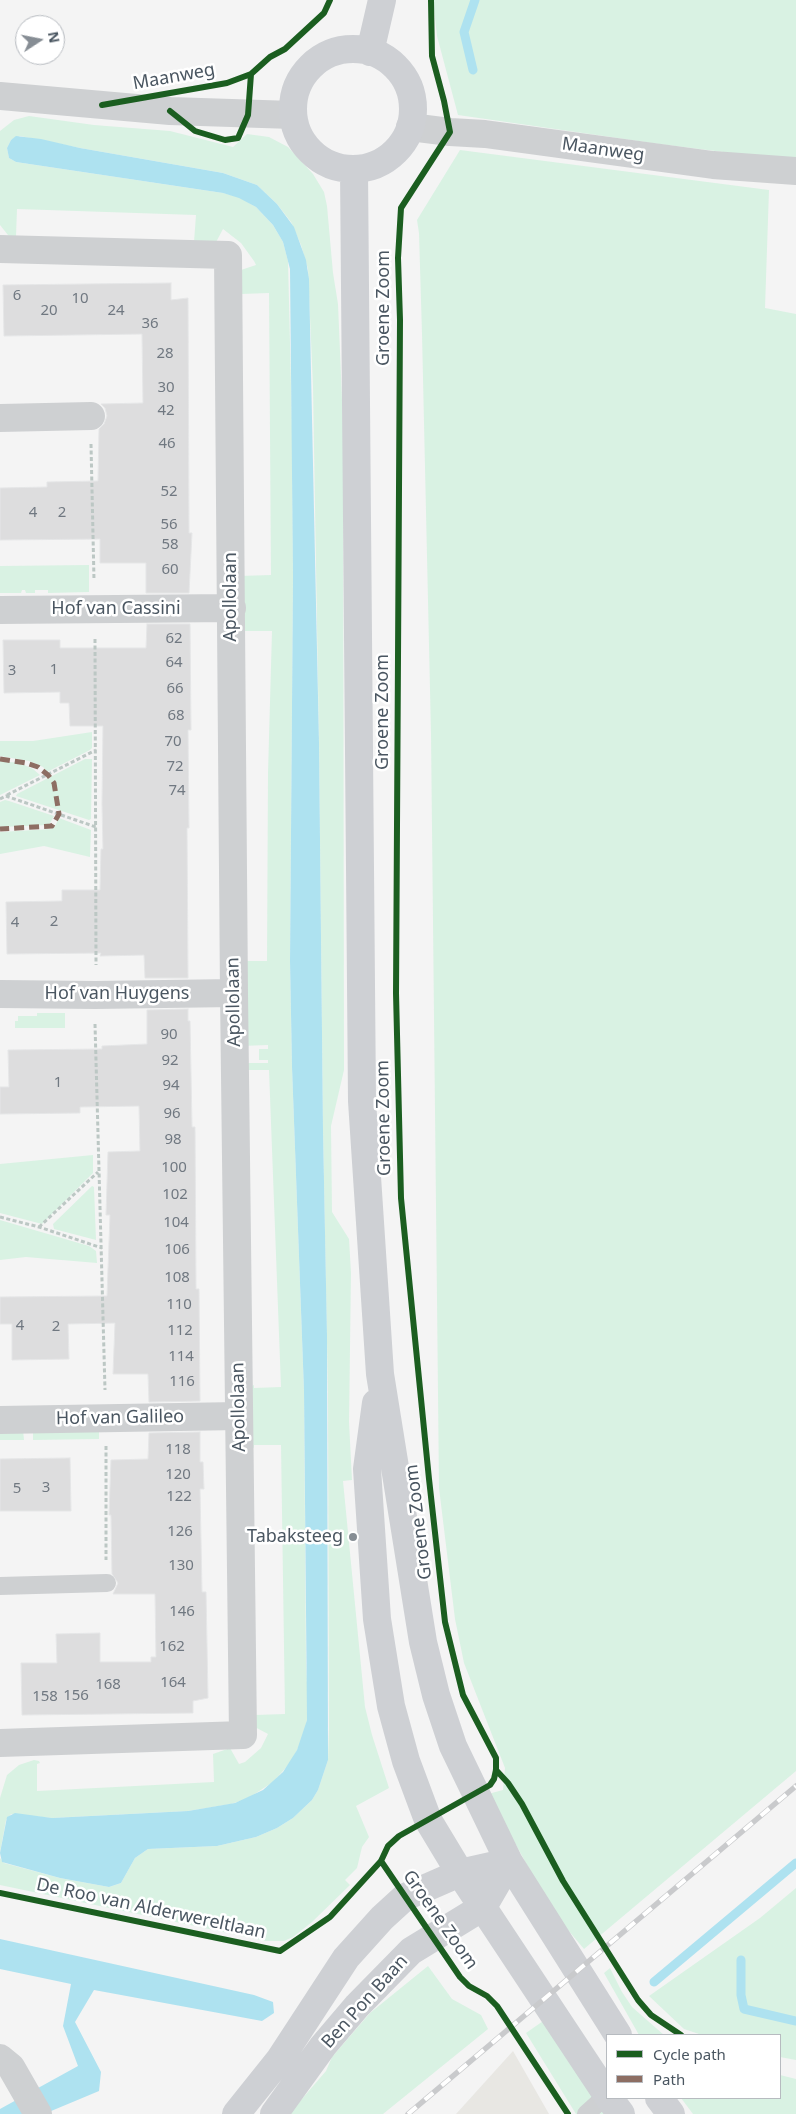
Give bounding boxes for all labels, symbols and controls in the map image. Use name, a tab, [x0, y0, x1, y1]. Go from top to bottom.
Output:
north arrow	[15, 15, 65, 65]
text: N	[44, 30, 65, 45]
street label: Maanweg	[131, 59, 217, 95]
street label: Maanweg	[560, 134, 646, 166]
street label: Groene Zoom	[373, 250, 395, 366]
house number: 6	[13, 287, 21, 305]
house number: 10	[71, 290, 89, 308]
house number: 20	[40, 302, 58, 320]
house number: 24	[107, 302, 125, 320]
house number: 36	[141, 315, 159, 333]
house number: 28	[156, 345, 174, 363]
house number: 30	[157, 379, 175, 397]
house number: 42	[157, 402, 175, 420]
house number: 46	[158, 435, 176, 453]
house number: 52	[160, 483, 178, 501]
house number: 4	[29, 504, 37, 522]
house number: 2	[58, 504, 66, 522]
house number: 56	[160, 516, 178, 534]
house number: 58	[161, 536, 179, 554]
street label: Apollolaan	[220, 552, 242, 642]
house number: 60	[161, 561, 179, 579]
street label: Hof van Cassini	[51, 598, 181, 620]
house number: 62	[165, 630, 183, 648]
house number: 64	[165, 654, 183, 672]
street label: Groene Zoom	[372, 654, 394, 770]
house number: 1	[50, 661, 58, 679]
house number: 3	[8, 662, 16, 680]
house number: 66	[166, 680, 184, 698]
house number: 68	[167, 707, 185, 725]
house number: 70	[164, 733, 182, 751]
house number: 72	[166, 758, 184, 776]
house number: 74	[168, 782, 186, 800]
house number: 2	[50, 913, 58, 931]
house number: 4	[11, 914, 19, 932]
street label: Apollolaan	[222, 957, 246, 1047]
street label: Hof van Huygens	[45, 983, 189, 1005]
house number: 90	[160, 1026, 178, 1044]
house number: 92	[161, 1052, 179, 1070]
street label: Groene Zoom	[372, 1060, 396, 1176]
house number: 1	[54, 1074, 62, 1092]
house number: 94	[162, 1077, 180, 1095]
house number: 96	[163, 1105, 181, 1123]
house number: 98	[164, 1131, 182, 1149]
house number: 100	[161, 1159, 187, 1177]
house number: 102	[162, 1186, 188, 1204]
house number: 104	[163, 1214, 189, 1232]
house number: 106	[164, 1241, 190, 1259]
house number: 108	[164, 1269, 190, 1287]
house number: 110	[166, 1296, 192, 1314]
house number: 4	[16, 1317, 24, 1335]
house number: 2	[52, 1318, 60, 1336]
house number: 112	[167, 1322, 193, 1340]
house number: 114	[168, 1348, 194, 1366]
street label: Apollolaan	[227, 1362, 251, 1452]
house number: 116	[169, 1373, 195, 1391]
street label: Hof van Galileo	[56, 1406, 184, 1430]
house number: 118	[165, 1441, 191, 1459]
street label: Groene Zoom	[401, 1463, 437, 1581]
house number: 120	[165, 1466, 191, 1484]
house number: 3	[42, 1479, 50, 1497]
house number: 5	[13, 1480, 21, 1498]
house number: 122	[166, 1488, 192, 1506]
house number: 126	[167, 1523, 193, 1541]
place label: Tabaksteeg	[247, 1526, 343, 1548]
marker: Tabaksteeg	[347, 1531, 359, 1543]
house number: 130	[168, 1557, 194, 1575]
house number: 146	[169, 1603, 195, 1621]
house number: 162	[159, 1638, 185, 1656]
house number: 164	[160, 1674, 186, 1692]
house number: 168	[95, 1676, 121, 1694]
house number: 156	[63, 1687, 89, 1705]
house number: 158	[32, 1688, 58, 1706]
street label: Groene Zoom	[398, 1866, 482, 1974]
street label: De Roo van Alderwereltlaan	[34, 1874, 268, 1944]
street label: Ben Pon Baan	[317, 1951, 413, 2053]
legend	[606, 2034, 781, 2099]
text: Cycle path	[653, 2044, 726, 2064]
text: Path	[653, 2069, 685, 2089]

